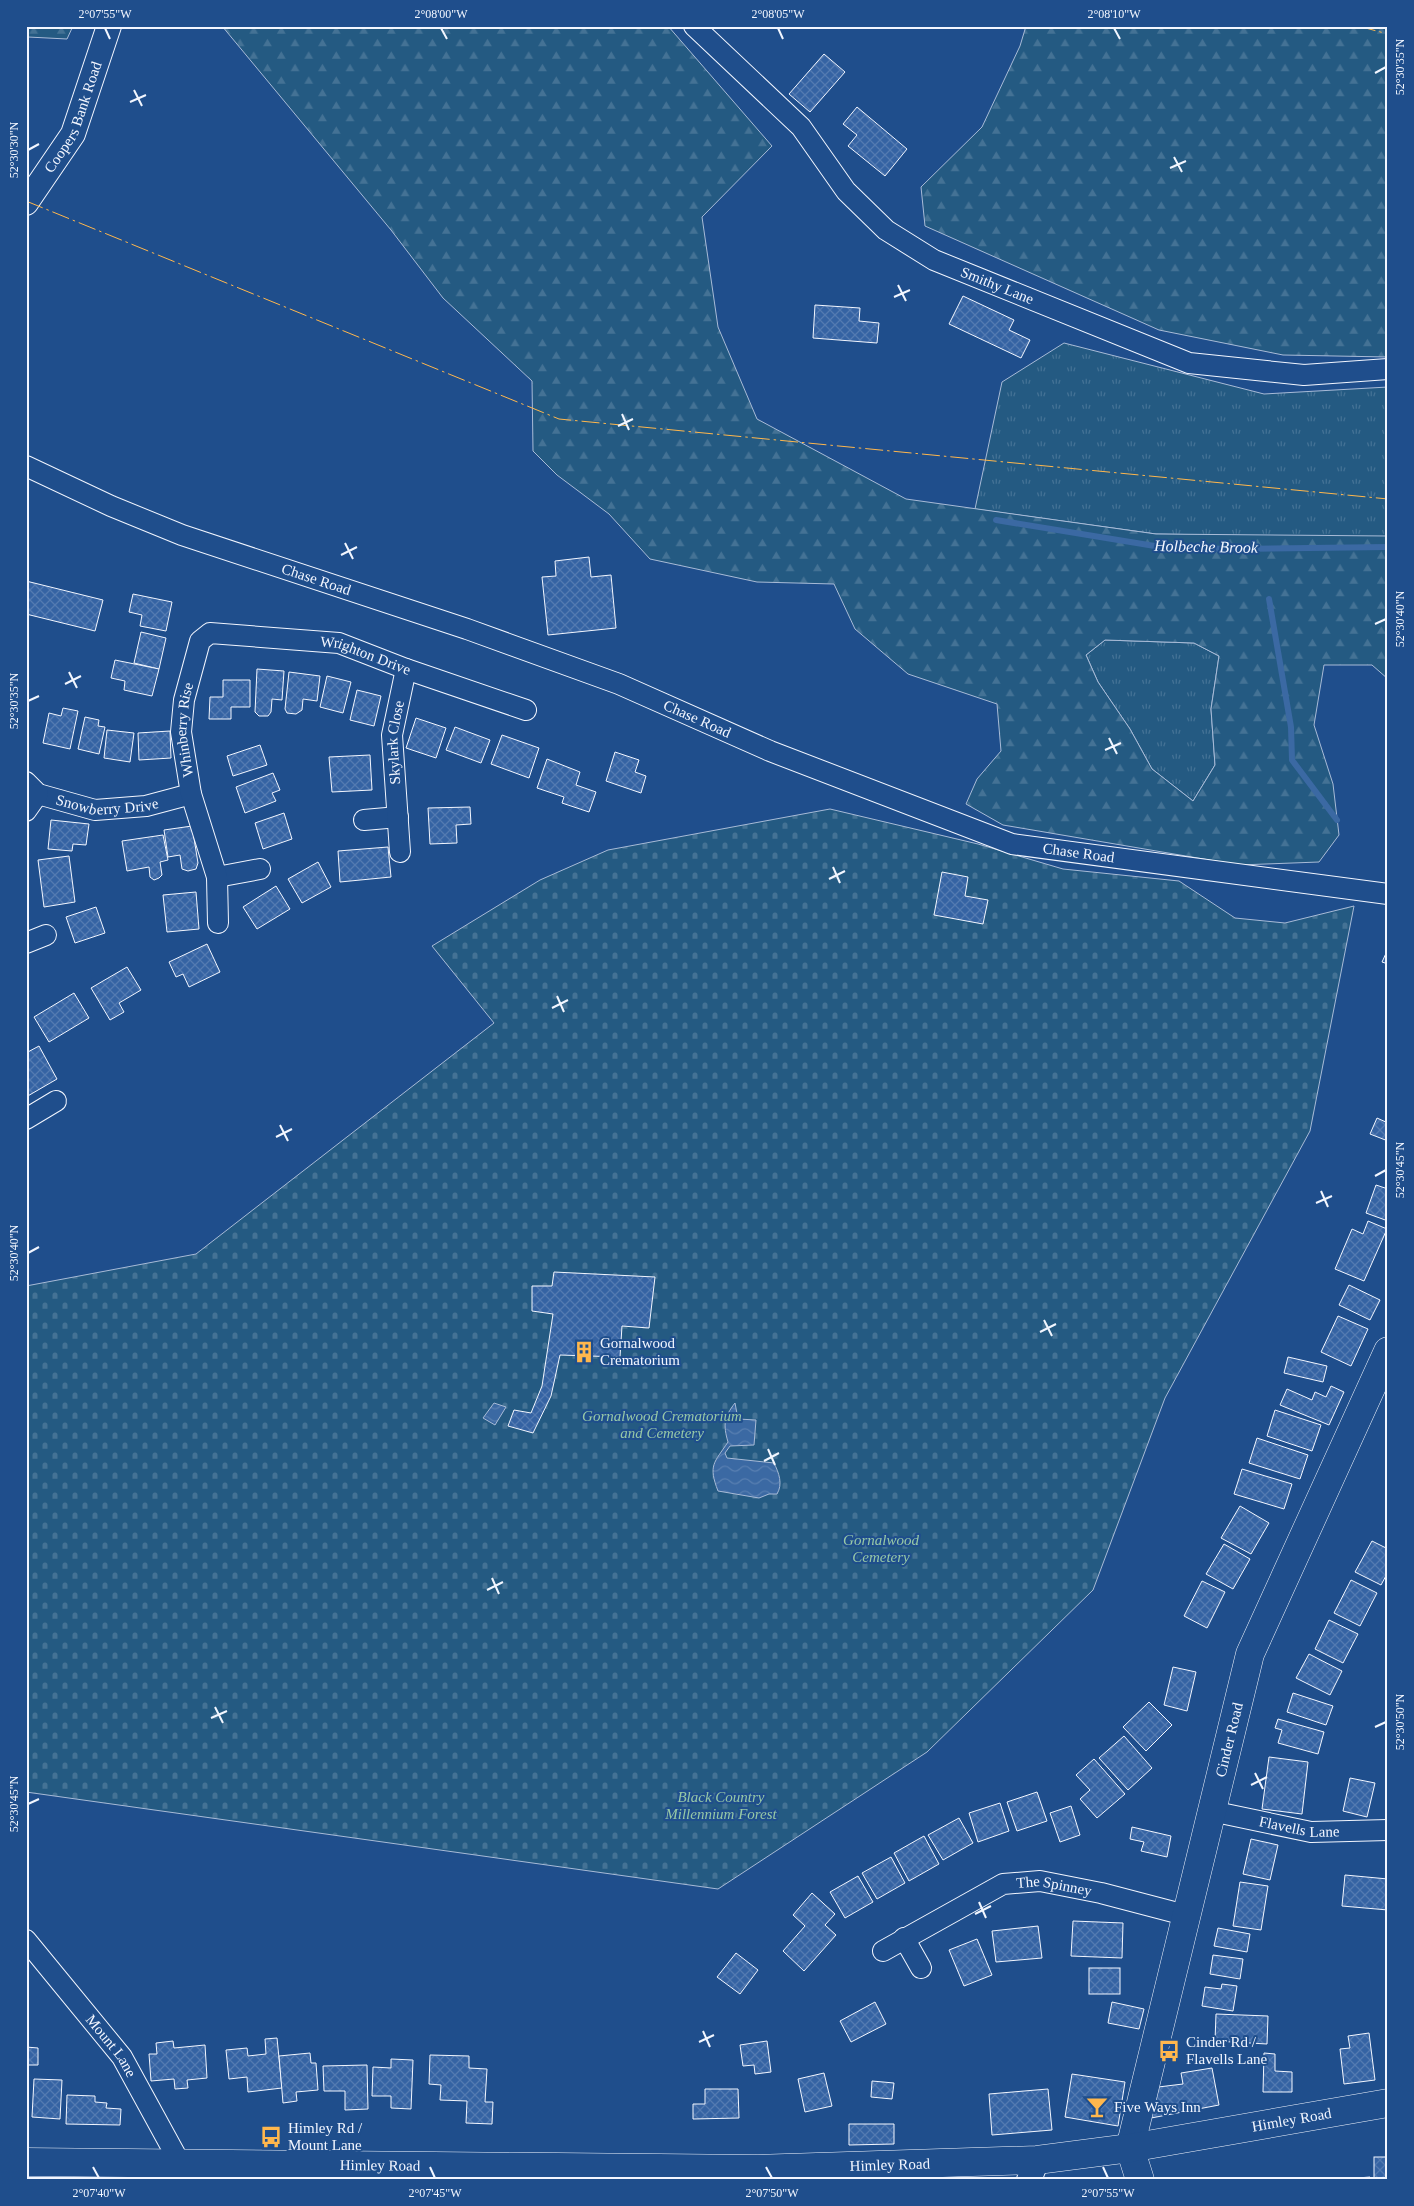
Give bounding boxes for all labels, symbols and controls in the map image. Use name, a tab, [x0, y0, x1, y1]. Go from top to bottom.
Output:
text: 2°07'55"W	[78, 7, 132, 21]
text: 2°08'00"W	[414, 7, 468, 21]
text: 2°08'05"W	[751, 7, 805, 21]
text: 2°08'10"W	[1087, 7, 1141, 21]
text: 52°30'35"N	[1393, 38, 1407, 95]
street label: Coopers Bank Road	[41, 59, 105, 176]
text: 52°30'30"N	[7, 121, 21, 178]
street label: Smithy Lane	[958, 264, 1036, 308]
water label: Holbeche Brook	[1153, 537, 1259, 556]
street label: Chase Road	[279, 560, 353, 598]
text: 52°30'40"N	[1393, 590, 1407, 647]
street label: Wrighton Drive	[320, 634, 413, 678]
text: 52°30'35"N	[7, 672, 21, 729]
street label: Whinberry Rise	[173, 680, 196, 778]
street label: Chase Road	[661, 697, 734, 741]
street label: Skylark Close	[384, 699, 407, 785]
street label: Snowberry Drive	[54, 791, 161, 818]
street label: Chase Road	[1042, 840, 1116, 866]
text: 52°30'45"N	[1393, 1141, 1407, 1198]
text: 52°30'40"N	[7, 1224, 21, 1281]
place label: Gornalwood Crematorium	[600, 1335, 680, 1368]
building icon: Gornalwood Crematorium	[571, 1339, 597, 1365]
park label: Gornalwood Crematorium and Cemetery	[582, 1408, 742, 1441]
park label: Gornalwood Cemetery	[843, 1532, 919, 1565]
text: 52°30'50"N	[1393, 1693, 1407, 1750]
street label: Cinder Road	[1212, 1700, 1246, 1779]
text: 52°30'45"N	[7, 1775, 21, 1832]
park label: Black Country Millennium Forest	[664, 1789, 778, 1822]
street label: Flavells Lane	[1258, 1813, 1340, 1840]
street label: The Spinney	[1016, 1873, 1094, 1899]
street label: Mount Lane	[83, 2012, 140, 2080]
place label: Cinder Rd / Flavells Lane	[1186, 2034, 1268, 2067]
bus stop icon: Cinder Rd / Flavells Lane	[1156, 2038, 1182, 2064]
bar icon: Five Ways Inn	[1084, 2094, 1110, 2120]
place label: Five Ways Inn	[1114, 2099, 1201, 2115]
street label: Himley Road	[1251, 2105, 1333, 2135]
place label: Himley Rd / Mount Lane	[288, 2120, 363, 2153]
bus stop icon: Himley Rd / Mount Lane	[258, 2124, 284, 2150]
street label: Himley Road	[849, 2155, 931, 2174]
street label: Himley Road	[340, 2157, 421, 2174]
text: 2°07'40"W	[72, 2186, 126, 2200]
text: 2°07'45"W	[408, 2186, 462, 2200]
text: 2°07'50"W	[745, 2186, 799, 2200]
text: 2°07'55"W	[1081, 2186, 1135, 2200]

